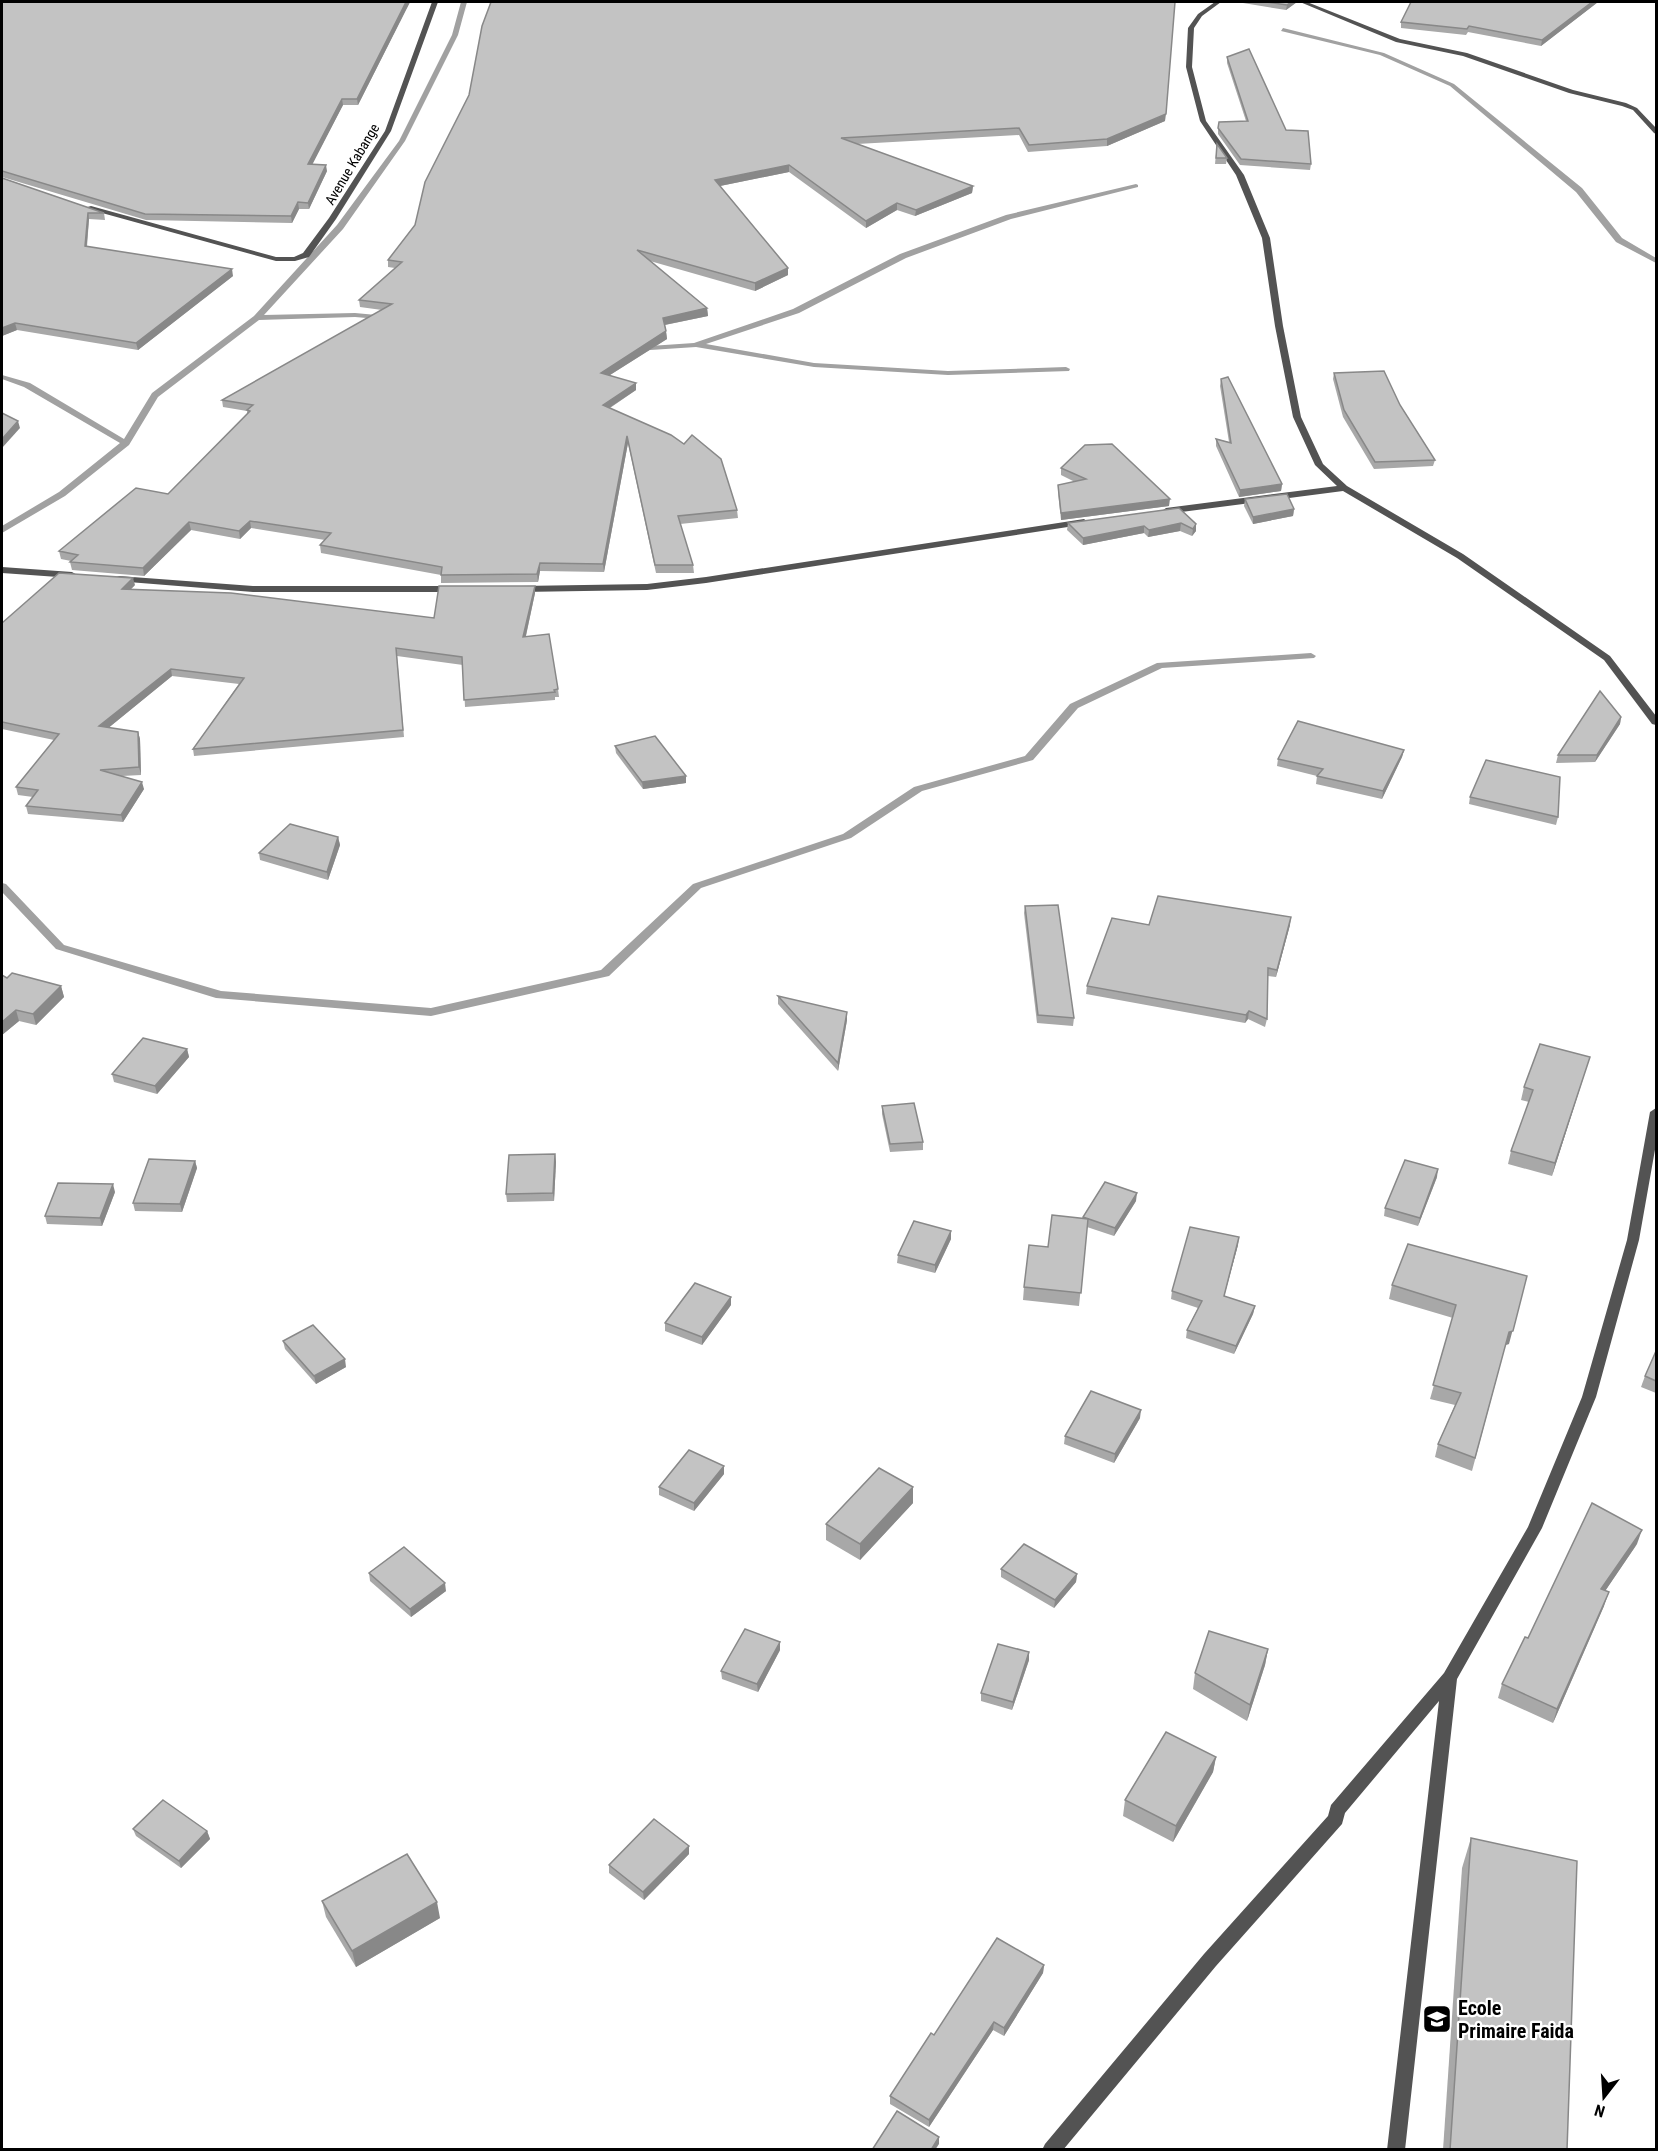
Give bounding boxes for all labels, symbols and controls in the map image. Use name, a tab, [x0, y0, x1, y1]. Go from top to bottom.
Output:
street label: Avenue Kabange	[322, 120, 383, 207]
place label: Ecole Primaire Faida	[1458, 1996, 1574, 2043]
school or university icon: Ecole Primaire Faida	[1421, 2003, 1453, 2035]
north arrow	[1574, 2067, 1634, 2127]
text: N	[1592, 2100, 1607, 2121]

